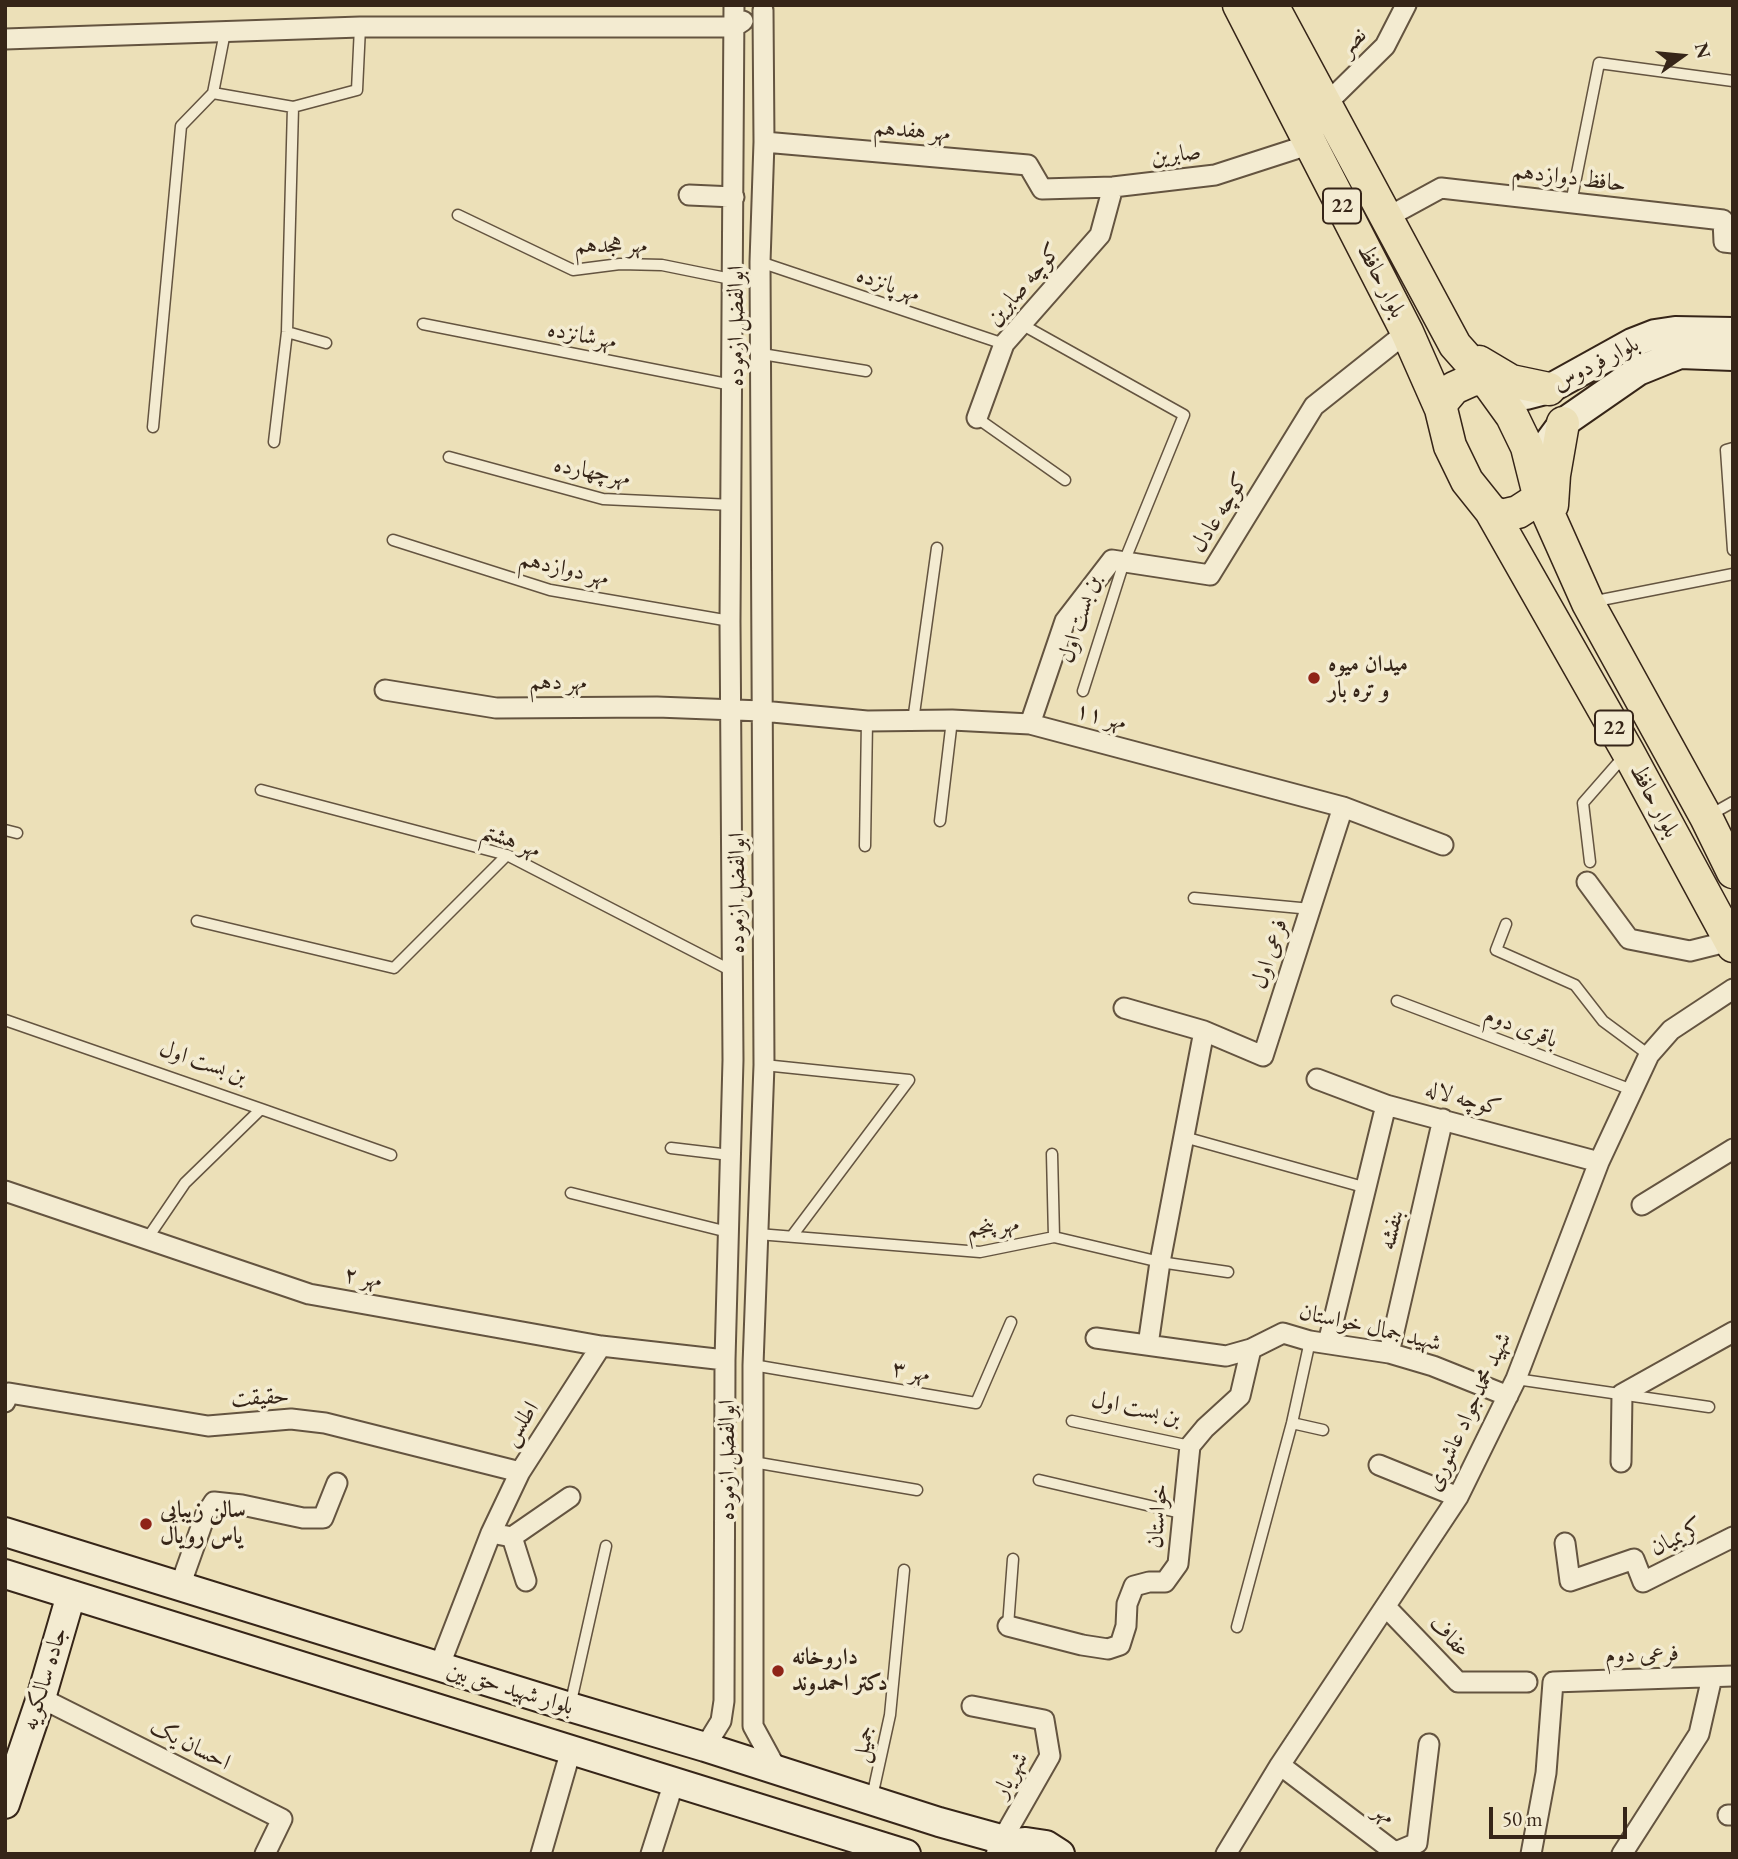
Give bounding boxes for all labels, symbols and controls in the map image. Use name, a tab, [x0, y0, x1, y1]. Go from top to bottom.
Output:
north arrow	[1647, 21, 1717, 91]
street label: نصر	[1333, 22, 1373, 62]
text: N	[1689, 40, 1717, 61]
street label: مهر هفدهم	[872, 114, 952, 148]
street label: صابرین	[1149, 138, 1203, 172]
street label: حافظ دوازدهم	[1511, 157, 1627, 199]
road number: 22	[1323, 188, 1361, 224]
street label: مهر هجدهم	[575, 232, 647, 260]
street label: کوچه صابرین	[981, 238, 1067, 332]
street label: بلوار حافظ	[1351, 239, 1411, 323]
street label: مهر پانزده	[852, 261, 924, 309]
street label: ابوالفضل ازموده	[723, 266, 751, 386]
street label: مهرشانزده	[545, 316, 619, 356]
street label: بلوار فردوس	[1548, 331, 1644, 397]
street label: مهرچهارده	[551, 451, 633, 493]
street label: کوچه عادل	[1185, 468, 1255, 558]
street label: مهر دوازدهم	[517, 545, 611, 593]
street label: بن بست اول	[1053, 571, 1107, 667]
place label: میدان میوه و تره بار	[1328, 651, 1408, 705]
street label: مهر دهم	[529, 669, 587, 697]
marker: میدان میوه و تره بار	[1306, 670, 1322, 686]
street label: مهر ۱۱	[1073, 697, 1129, 737]
road number: 22	[1595, 710, 1633, 746]
street label: بلوار حافظ	[1623, 759, 1685, 843]
street label: مهر هشتم	[478, 817, 544, 865]
street label: ابوالفضل ازموده	[724, 833, 752, 953]
street label: فرعی اول	[1246, 916, 1294, 992]
street label: باقری دوم	[1480, 1001, 1562, 1055]
street label: بن بست اول	[155, 1035, 251, 1091]
street label: کوچه لاله	[1422, 1076, 1504, 1122]
street label: بنفشه	[1374, 1207, 1410, 1253]
street label: مهر پنجم	[966, 1211, 1020, 1243]
street label: مهر ۲	[342, 1261, 384, 1295]
street label: شهید جمال خواستان	[1296, 1298, 1444, 1358]
street label: شهید محمدجواد عاشوری	[1420, 1328, 1518, 1496]
street label: مهر ۳	[890, 1355, 932, 1389]
street label: حقیقت	[230, 1383, 290, 1413]
street label: بن بست اول	[1089, 1386, 1183, 1432]
street label: اطلس	[497, 1397, 545, 1451]
street label: ابوالفضل ازموده	[714, 1400, 742, 1520]
street label: خواستان	[1141, 1482, 1175, 1550]
place label: سالن زیبایی یاس رویال	[160, 1497, 246, 1551]
street label: کریمیان	[1646, 1513, 1708, 1563]
marker: سالن زیبایی یاس رویال	[138, 1516, 154, 1532]
street label: عفاف	[1423, 1610, 1475, 1664]
street label: جاده سالکویه	[16, 1624, 74, 1734]
street label: فرعی دوم	[1605, 1640, 1679, 1670]
place label: داروخانه دکتر احمدوند	[792, 1644, 888, 1698]
street label: بلوار شهید حق بین	[443, 1657, 577, 1721]
marker: داروخانه دکتر احمدوند	[770, 1663, 786, 1679]
street label: احسان یک	[145, 1713, 235, 1777]
street label: جمیل	[847, 1723, 881, 1765]
street label: شهریار	[987, 1747, 1035, 1803]
scale bar	[1493, 1792, 1631, 1836]
street label: مهر	[1368, 1797, 1400, 1831]
text: 50 m	[1502, 1805, 1543, 1832]

